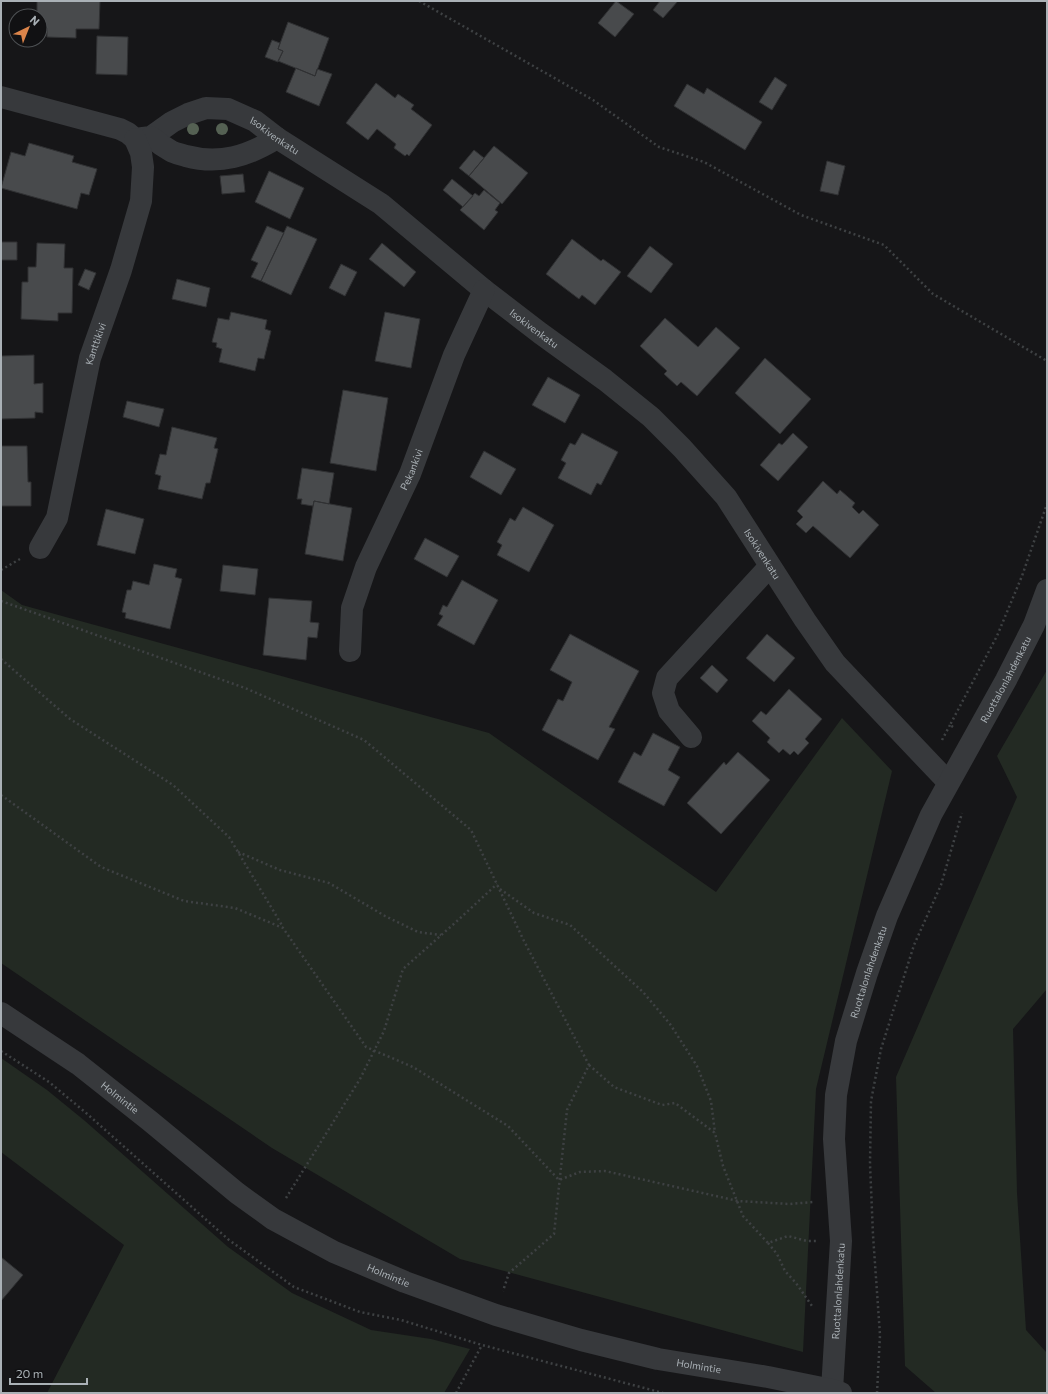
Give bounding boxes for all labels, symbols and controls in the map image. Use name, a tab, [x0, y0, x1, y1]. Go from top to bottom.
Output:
north arrow	[8, 8, 48, 48]
text: N	[28, 13, 43, 28]
street label: Isokivenkatu	[248, 114, 302, 157]
street label: Isokivenkatu	[508, 306, 561, 350]
street label: Kanttikivi	[83, 321, 108, 366]
street label: Pekankivi	[397, 447, 425, 492]
street label: Isokivenkatu	[742, 526, 783, 581]
street label: Ruottalonlahdenkatu	[977, 634, 1033, 725]
street label: Ruottalonlahdenkatu	[847, 924, 889, 1020]
street label: Holmintie	[99, 1079, 141, 1116]
street label: Ruottalonlahdenkatu	[829, 1243, 847, 1340]
street label: Holmintie	[365, 1261, 411, 1289]
street label: Holmintie	[676, 1356, 722, 1375]
scale bar	[10, 1360, 87, 1386]
text: 20 m	[16, 1366, 43, 1380]

